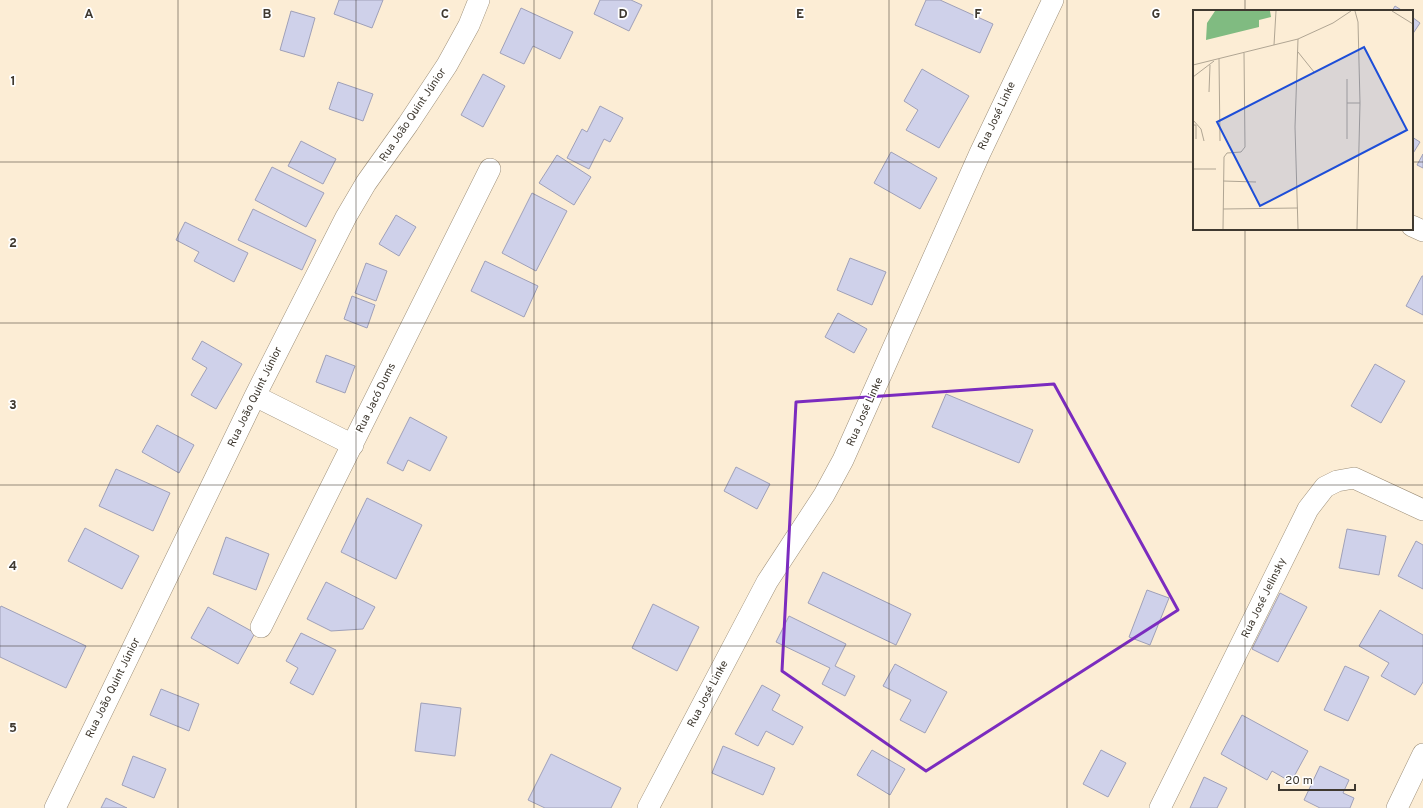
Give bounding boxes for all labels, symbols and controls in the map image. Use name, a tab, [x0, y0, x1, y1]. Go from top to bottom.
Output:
text: A	[84, 7, 94, 23]
text: B	[263, 7, 272, 23]
text: C	[441, 7, 449, 23]
text: D	[618, 7, 628, 23]
text: E	[796, 7, 804, 23]
text: F	[974, 7, 982, 23]
text: G	[1152, 7, 1161, 23]
inset map	[1193, 10, 1413, 230]
street label: Rua João Quint Júnior	[376, 65, 450, 164]
text: 1	[10, 74, 16, 90]
street label: Rua José Linke	[975, 79, 1019, 152]
text: 2	[9, 236, 17, 252]
street label: Rua João Quint Júnior	[225, 344, 286, 449]
street label: Rua Jacó Dums	[353, 361, 399, 435]
street label: Rua José Linke	[844, 375, 886, 449]
text: 3	[9, 398, 17, 414]
street label: Rua José Jelinsky	[1238, 555, 1290, 641]
text: 4	[9, 559, 17, 575]
street label: Rua João Quint Júnior	[83, 635, 144, 740]
street label: Rua José Linke	[684, 658, 732, 730]
text: 5	[9, 721, 17, 737]
scale bar	[1279, 766, 1355, 792]
text: 20 m	[1285, 773, 1313, 789]

